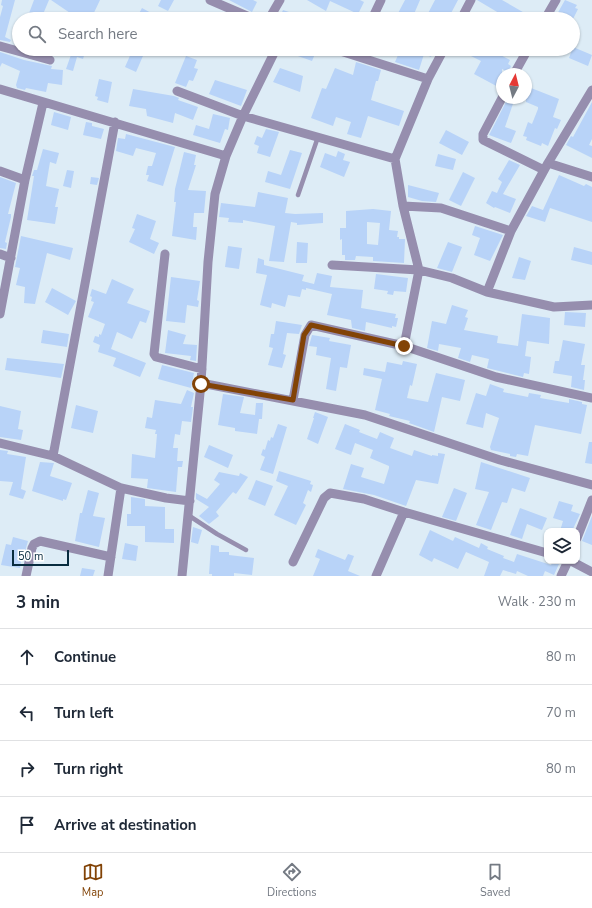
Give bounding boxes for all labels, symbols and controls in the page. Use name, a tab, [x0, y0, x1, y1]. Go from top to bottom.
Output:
search box	[12, 12, 580, 56]
icon: search	[26, 23, 48, 45]
text: Search here	[58, 24, 138, 44]
north arrow	[496, 68, 532, 104]
route end	[395, 337, 413, 355]
route start	[192, 375, 210, 393]
map controls	[544, 528, 580, 564]
button: layers	[544, 528, 580, 564]
scale bar	[12, 548, 69, 567]
text: 50 m	[18, 549, 43, 564]
text: 3 min	[16, 591, 60, 614]
text: Walk · 230 m	[498, 593, 576, 611]
icon: ahead	[16, 646, 38, 668]
text: Continue	[54, 647, 116, 667]
text: 80 m	[546, 648, 576, 666]
icon: left	[16, 702, 38, 724]
text: Turn left	[54, 703, 113, 723]
text: 70 m	[546, 704, 576, 722]
icon: right	[16, 758, 38, 780]
text: Turn right	[54, 759, 123, 779]
text: 80 m	[546, 760, 576, 778]
icon: arrive	[16, 814, 38, 836]
text: Arrive at destination	[54, 815, 197, 835]
tab: Map	[82, 861, 104, 900]
tab: Directions	[267, 861, 317, 900]
tab: Saved	[480, 861, 510, 900]

